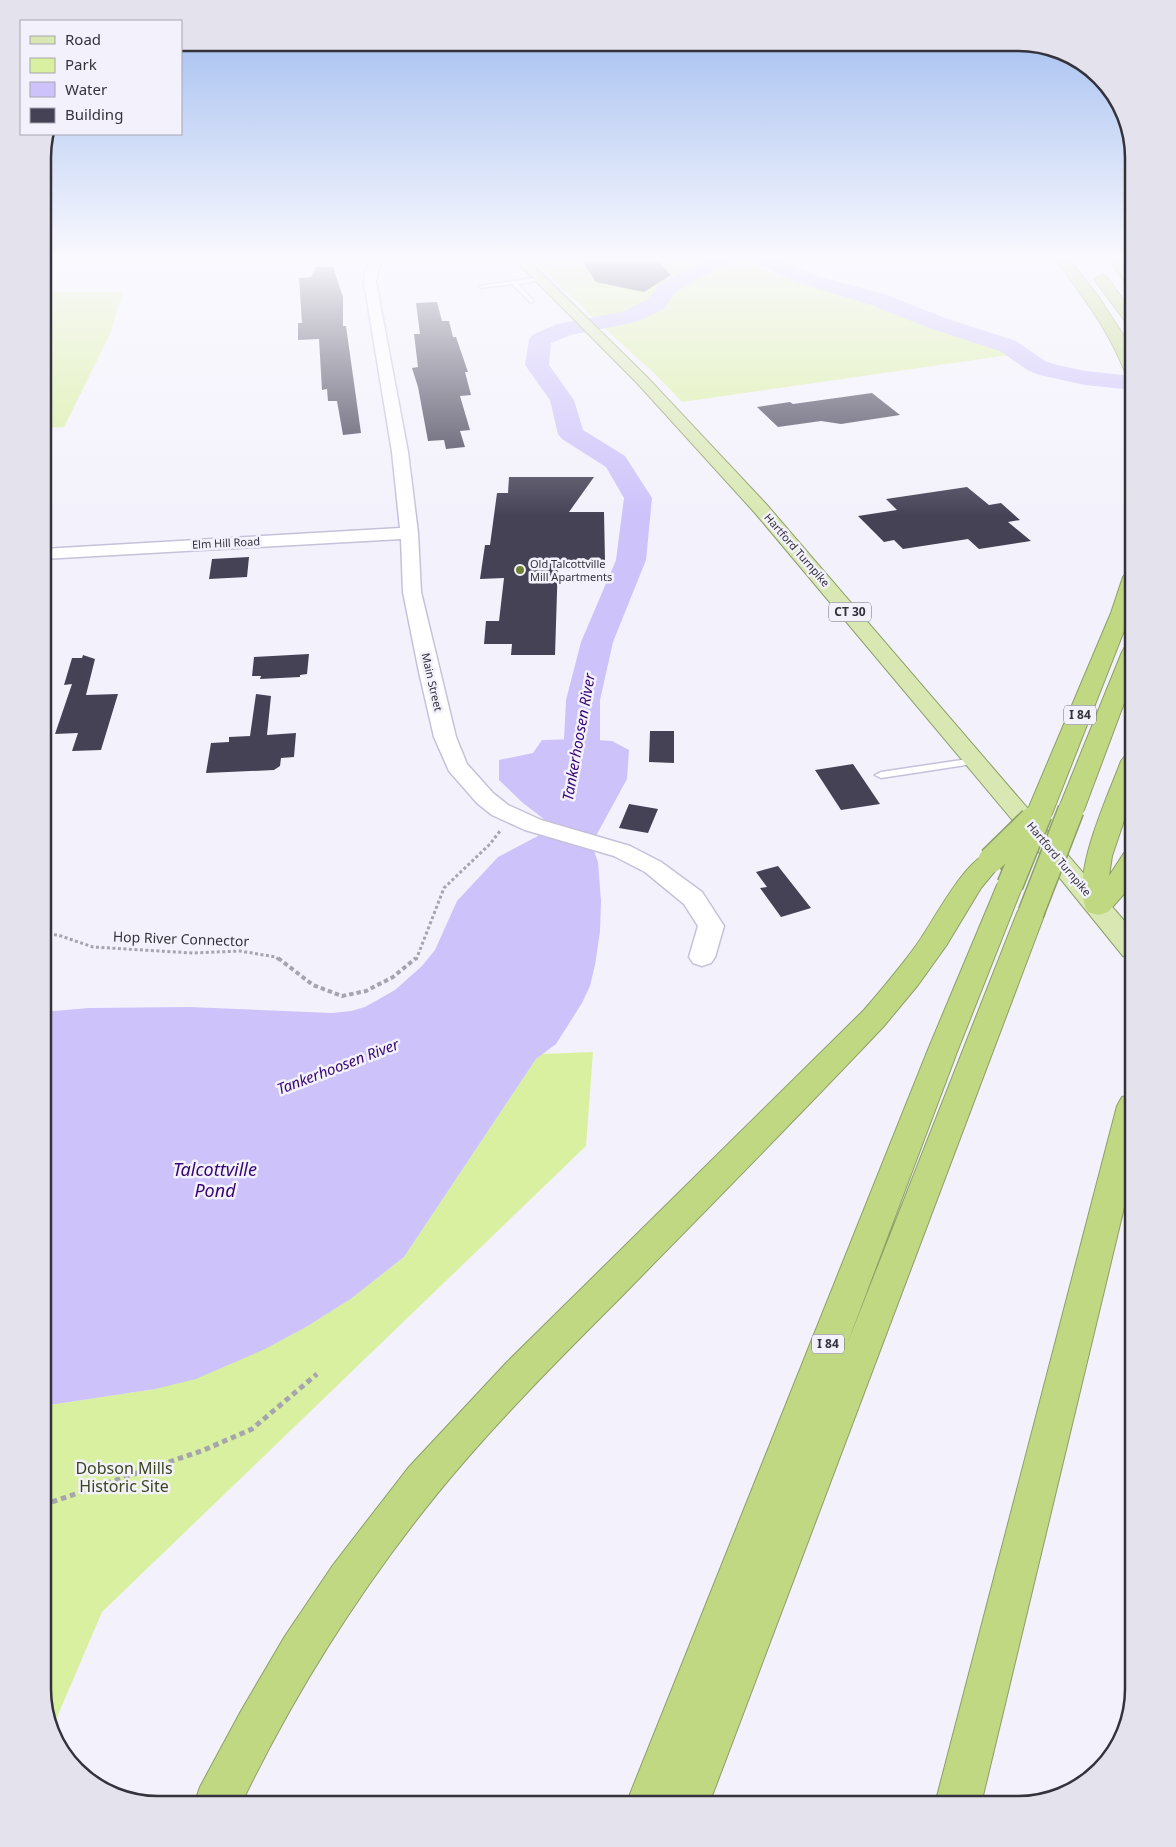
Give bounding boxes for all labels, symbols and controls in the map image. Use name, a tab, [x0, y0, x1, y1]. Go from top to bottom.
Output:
legend	[20, 20, 182, 135]
text: Road	[65, 29, 101, 49]
text: Park	[65, 54, 97, 74]
text: Water	[65, 79, 107, 99]
text: Building	[65, 104, 123, 124]
street label: Hartford Turnpike	[761, 510, 833, 590]
street label: Elm Hill Road	[192, 533, 260, 552]
place label: Old Talcottville Mill Apartments	[530, 556, 612, 584]
marker: Old Talcottville Mill Apartments	[514, 564, 526, 576]
road number: CT 30	[829, 602, 871, 622]
street label: Main Street	[419, 651, 446, 713]
water label: Tankerhoosen River	[557, 670, 599, 802]
road number: I 84	[1064, 706, 1096, 724]
street label: Hartford Turnpike	[1024, 818, 1095, 899]
street label: Hop River Connector	[113, 927, 250, 950]
water label: Tankerhoosen River	[274, 1033, 402, 1099]
water label: Talcottville Pond	[173, 1157, 257, 1202]
road number: I 84	[812, 1335, 844, 1354]
park label: Dobson Mills Historic Site	[75, 1457, 173, 1497]

